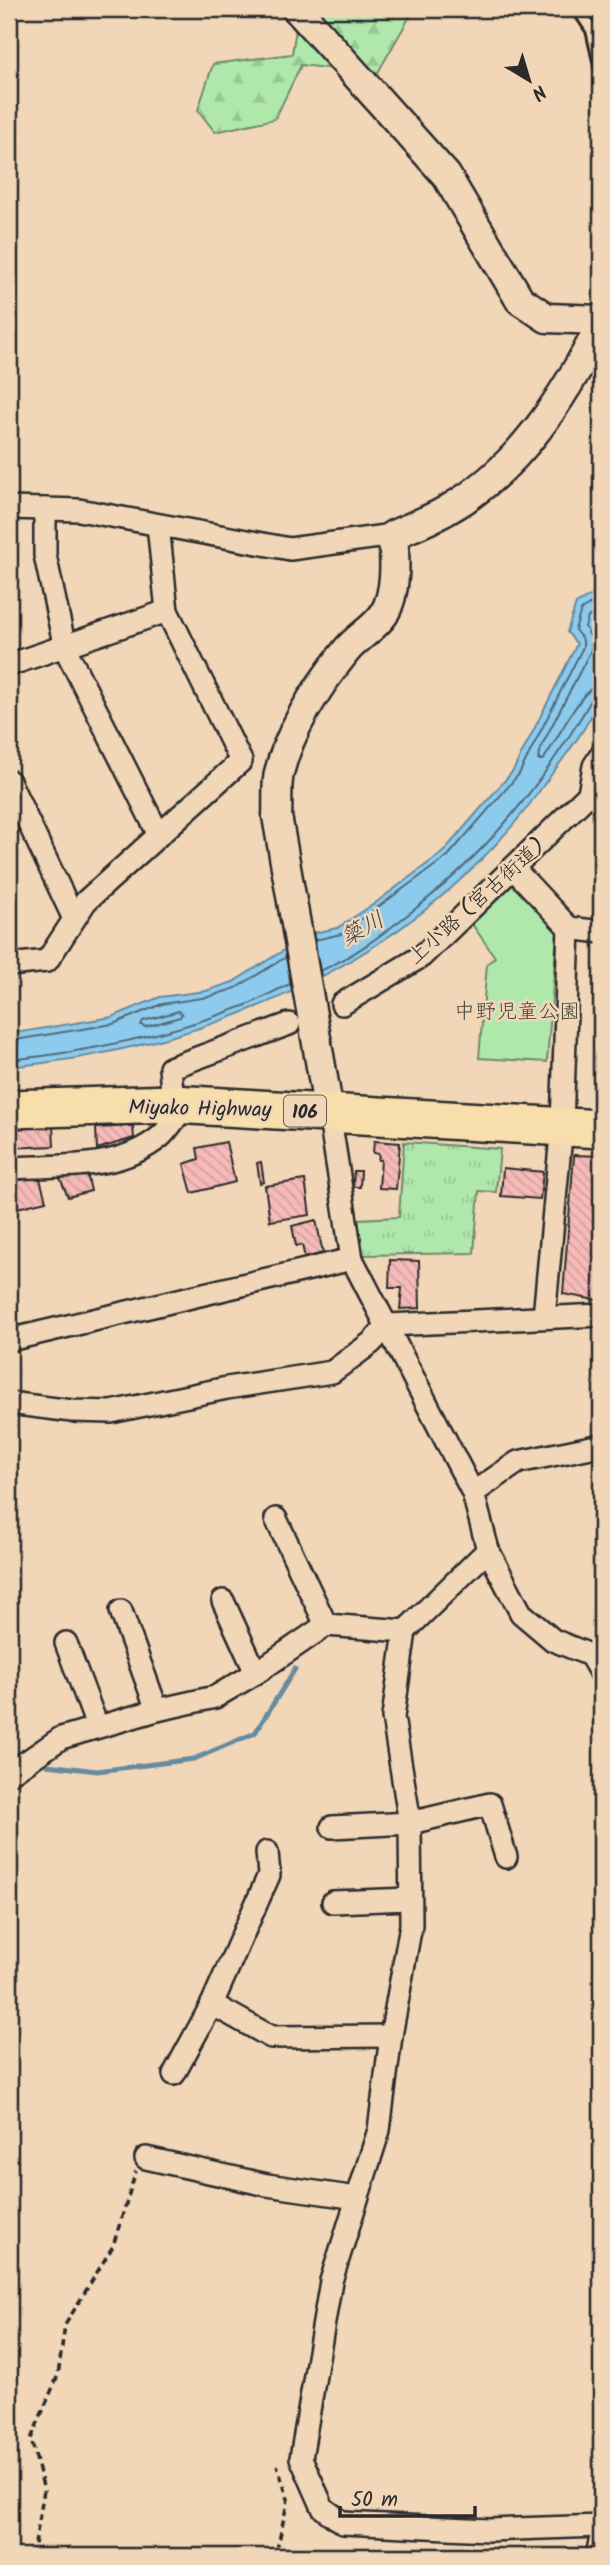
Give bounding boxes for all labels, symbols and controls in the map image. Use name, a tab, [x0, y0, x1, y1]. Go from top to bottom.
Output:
north arrow	[494, 46, 564, 116]
text: N	[524, 76, 552, 107]
street label: 上小路 (宮古街道)	[400, 831, 554, 973]
water label: 簗川	[334, 903, 392, 957]
park label: 中野児童公園	[454, 996, 580, 1029]
street label: Miyako Highway	[128, 1092, 272, 1127]
road number: 106	[284, 1096, 326, 1126]
scale bar	[340, 2474, 475, 2518]
text: 50 m	[351, 2484, 398, 2517]

